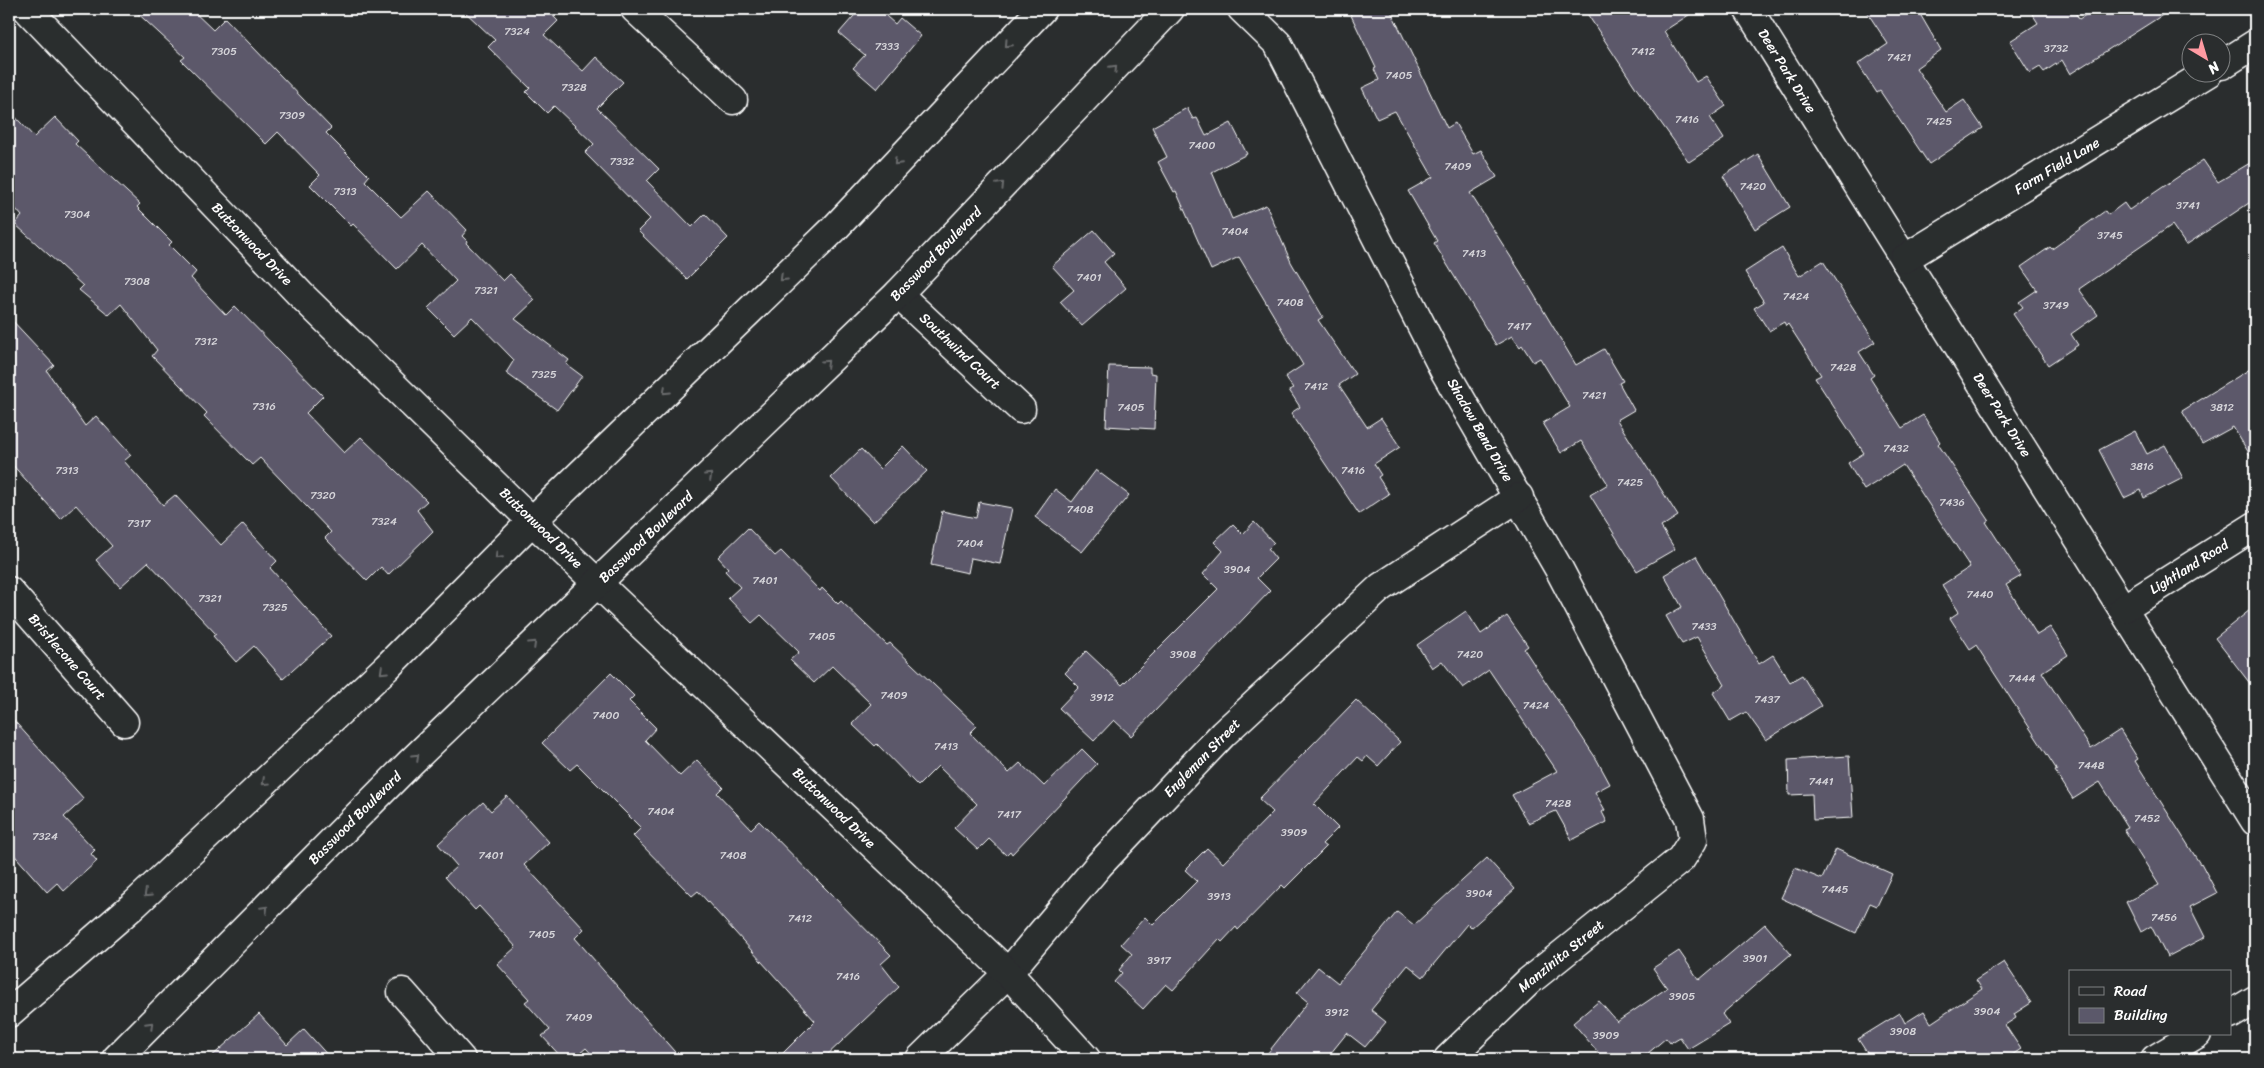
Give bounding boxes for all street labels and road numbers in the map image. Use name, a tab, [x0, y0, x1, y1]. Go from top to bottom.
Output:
street label: Deer Park Drive	[1751, 24, 1823, 118]
street label: Farm Field Lane	[2009, 130, 2105, 202]
street label: Buttonwood Drive	[205, 196, 299, 292]
street label: Basswood Boulevard	[884, 199, 989, 307]
street label: Southwind Court	[913, 306, 1007, 396]
street label: Deer Park Drive	[1966, 368, 2038, 462]
street label: Shadow Bend Drive	[1440, 373, 1520, 487]
street label: Buttonwood Drive	[493, 481, 589, 575]
street label: Basswood Boulevard	[593, 484, 701, 589]
street label: Lightland Road	[2144, 532, 2235, 601]
street label: Bristlecone Court	[22, 608, 112, 706]
street label: Engleman Street	[1157, 712, 1247, 804]
street label: Buttonwood Drive	[786, 761, 882, 855]
street label: Basswood Boulevard	[302, 764, 409, 871]
street label: Manzinita Street	[1512, 913, 1610, 999]

